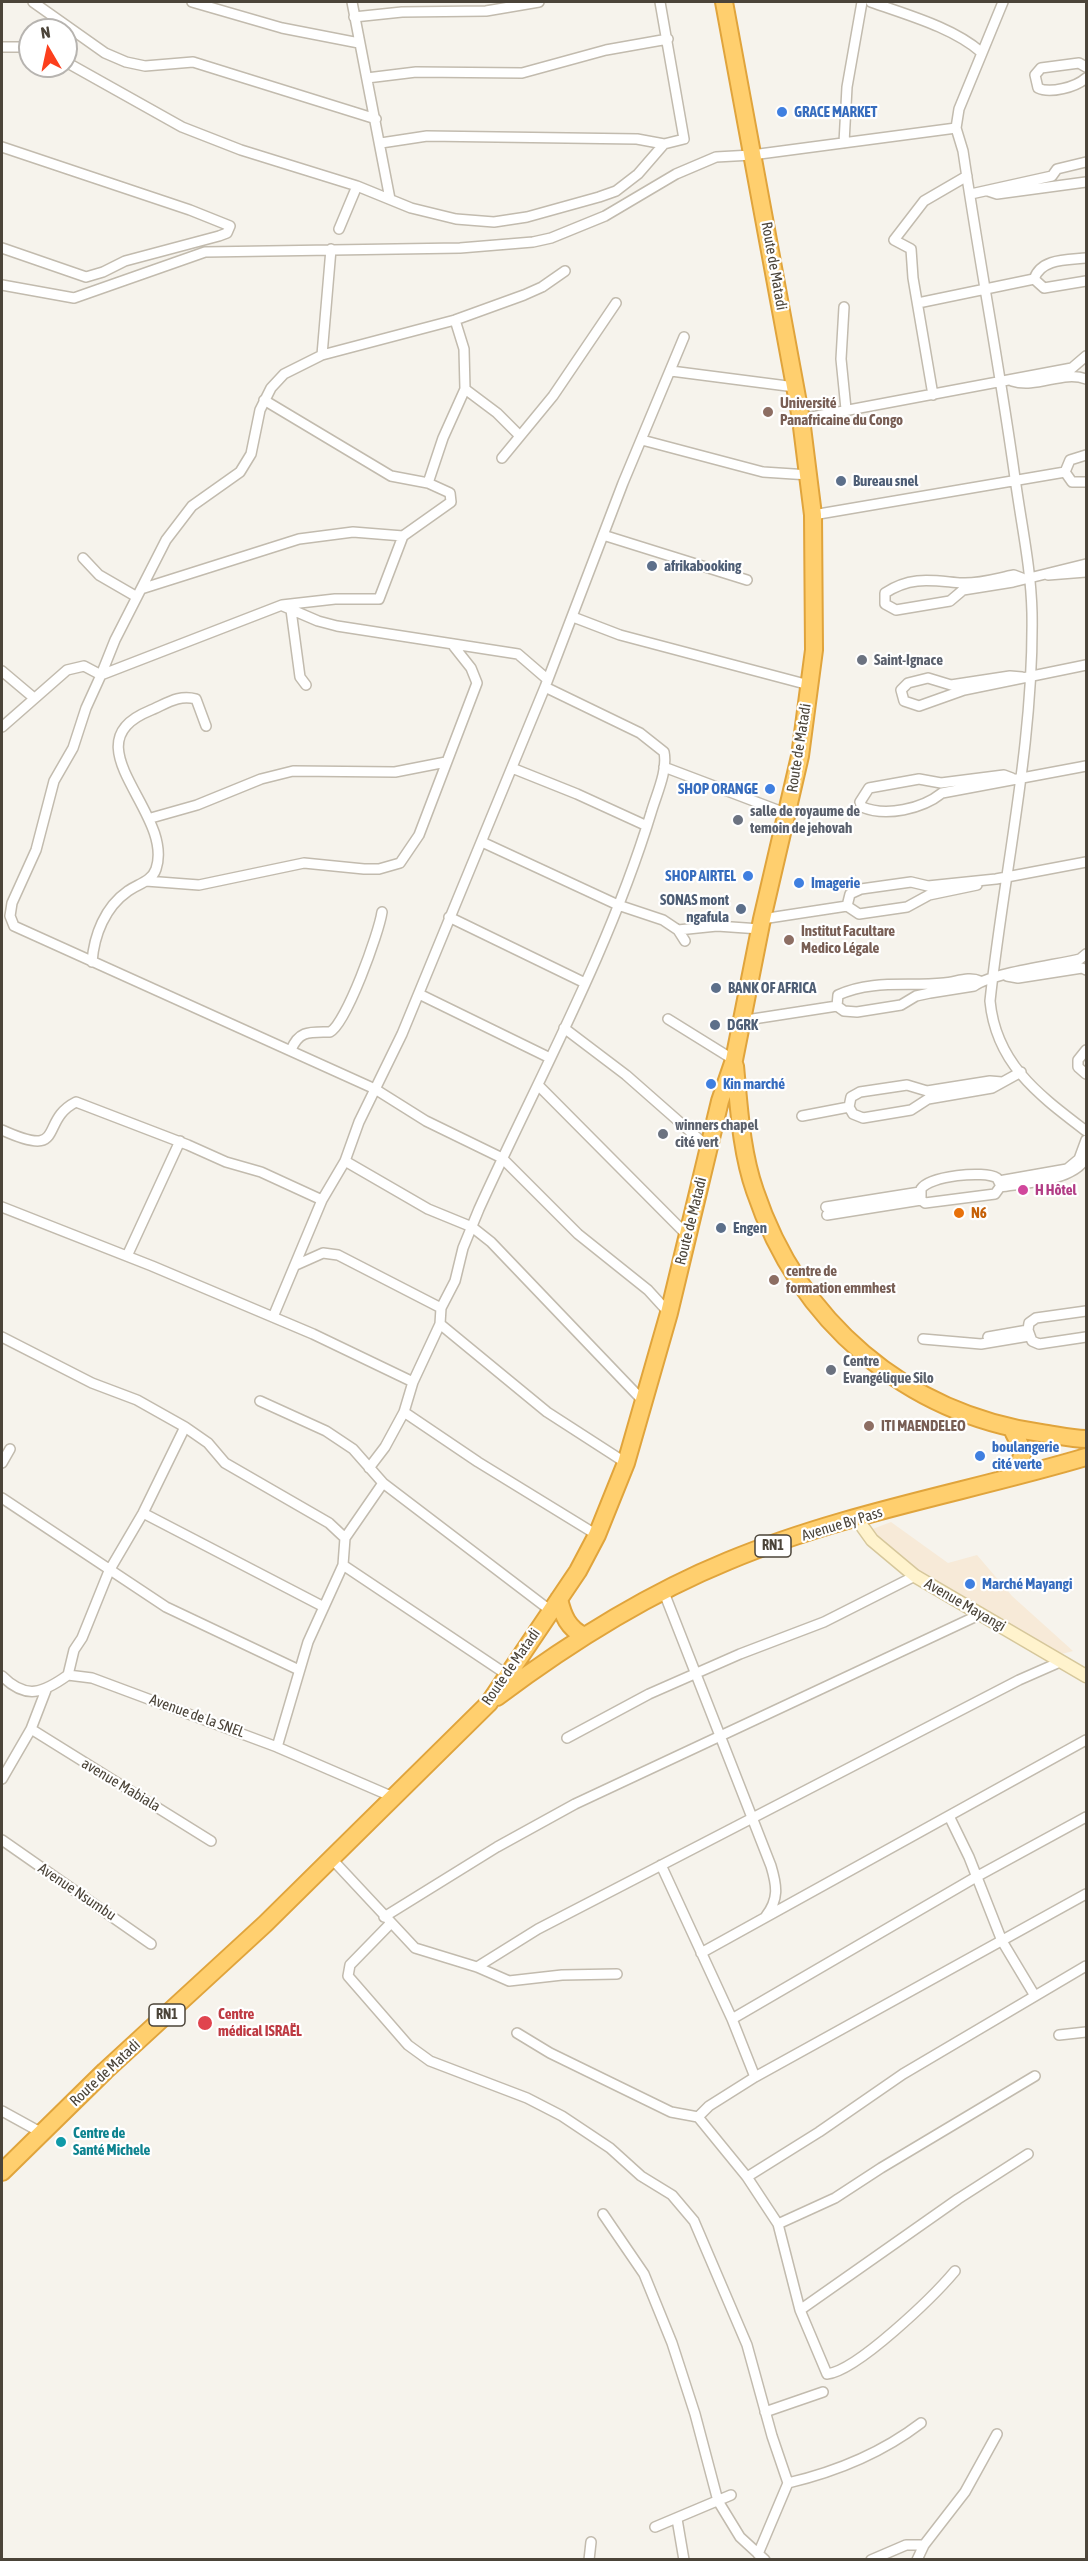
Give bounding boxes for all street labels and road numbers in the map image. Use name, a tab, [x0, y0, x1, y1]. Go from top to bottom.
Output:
street label: Route de Matadi	[757, 220, 791, 312]
street label: Route de Matadi	[783, 702, 815, 794]
street label: Route de Matadi	[671, 1175, 711, 1267]
street label: Avenue By Pass	[799, 1503, 885, 1545]
road number: RN1	[755, 1535, 791, 1557]
street label: Avenue Mayangi	[921, 1575, 1009, 1635]
street label: Route de Matadi	[478, 1625, 544, 1709]
street label: Avenue de la SNEL	[147, 1690, 247, 1742]
street label: avenue Mabiala	[78, 1754, 164, 1816]
street label: Avenue Nsumbu	[35, 1859, 119, 1925]
road number: RN1	[149, 2004, 185, 2026]
street label: Route de Matadi	[66, 2036, 144, 2110]

